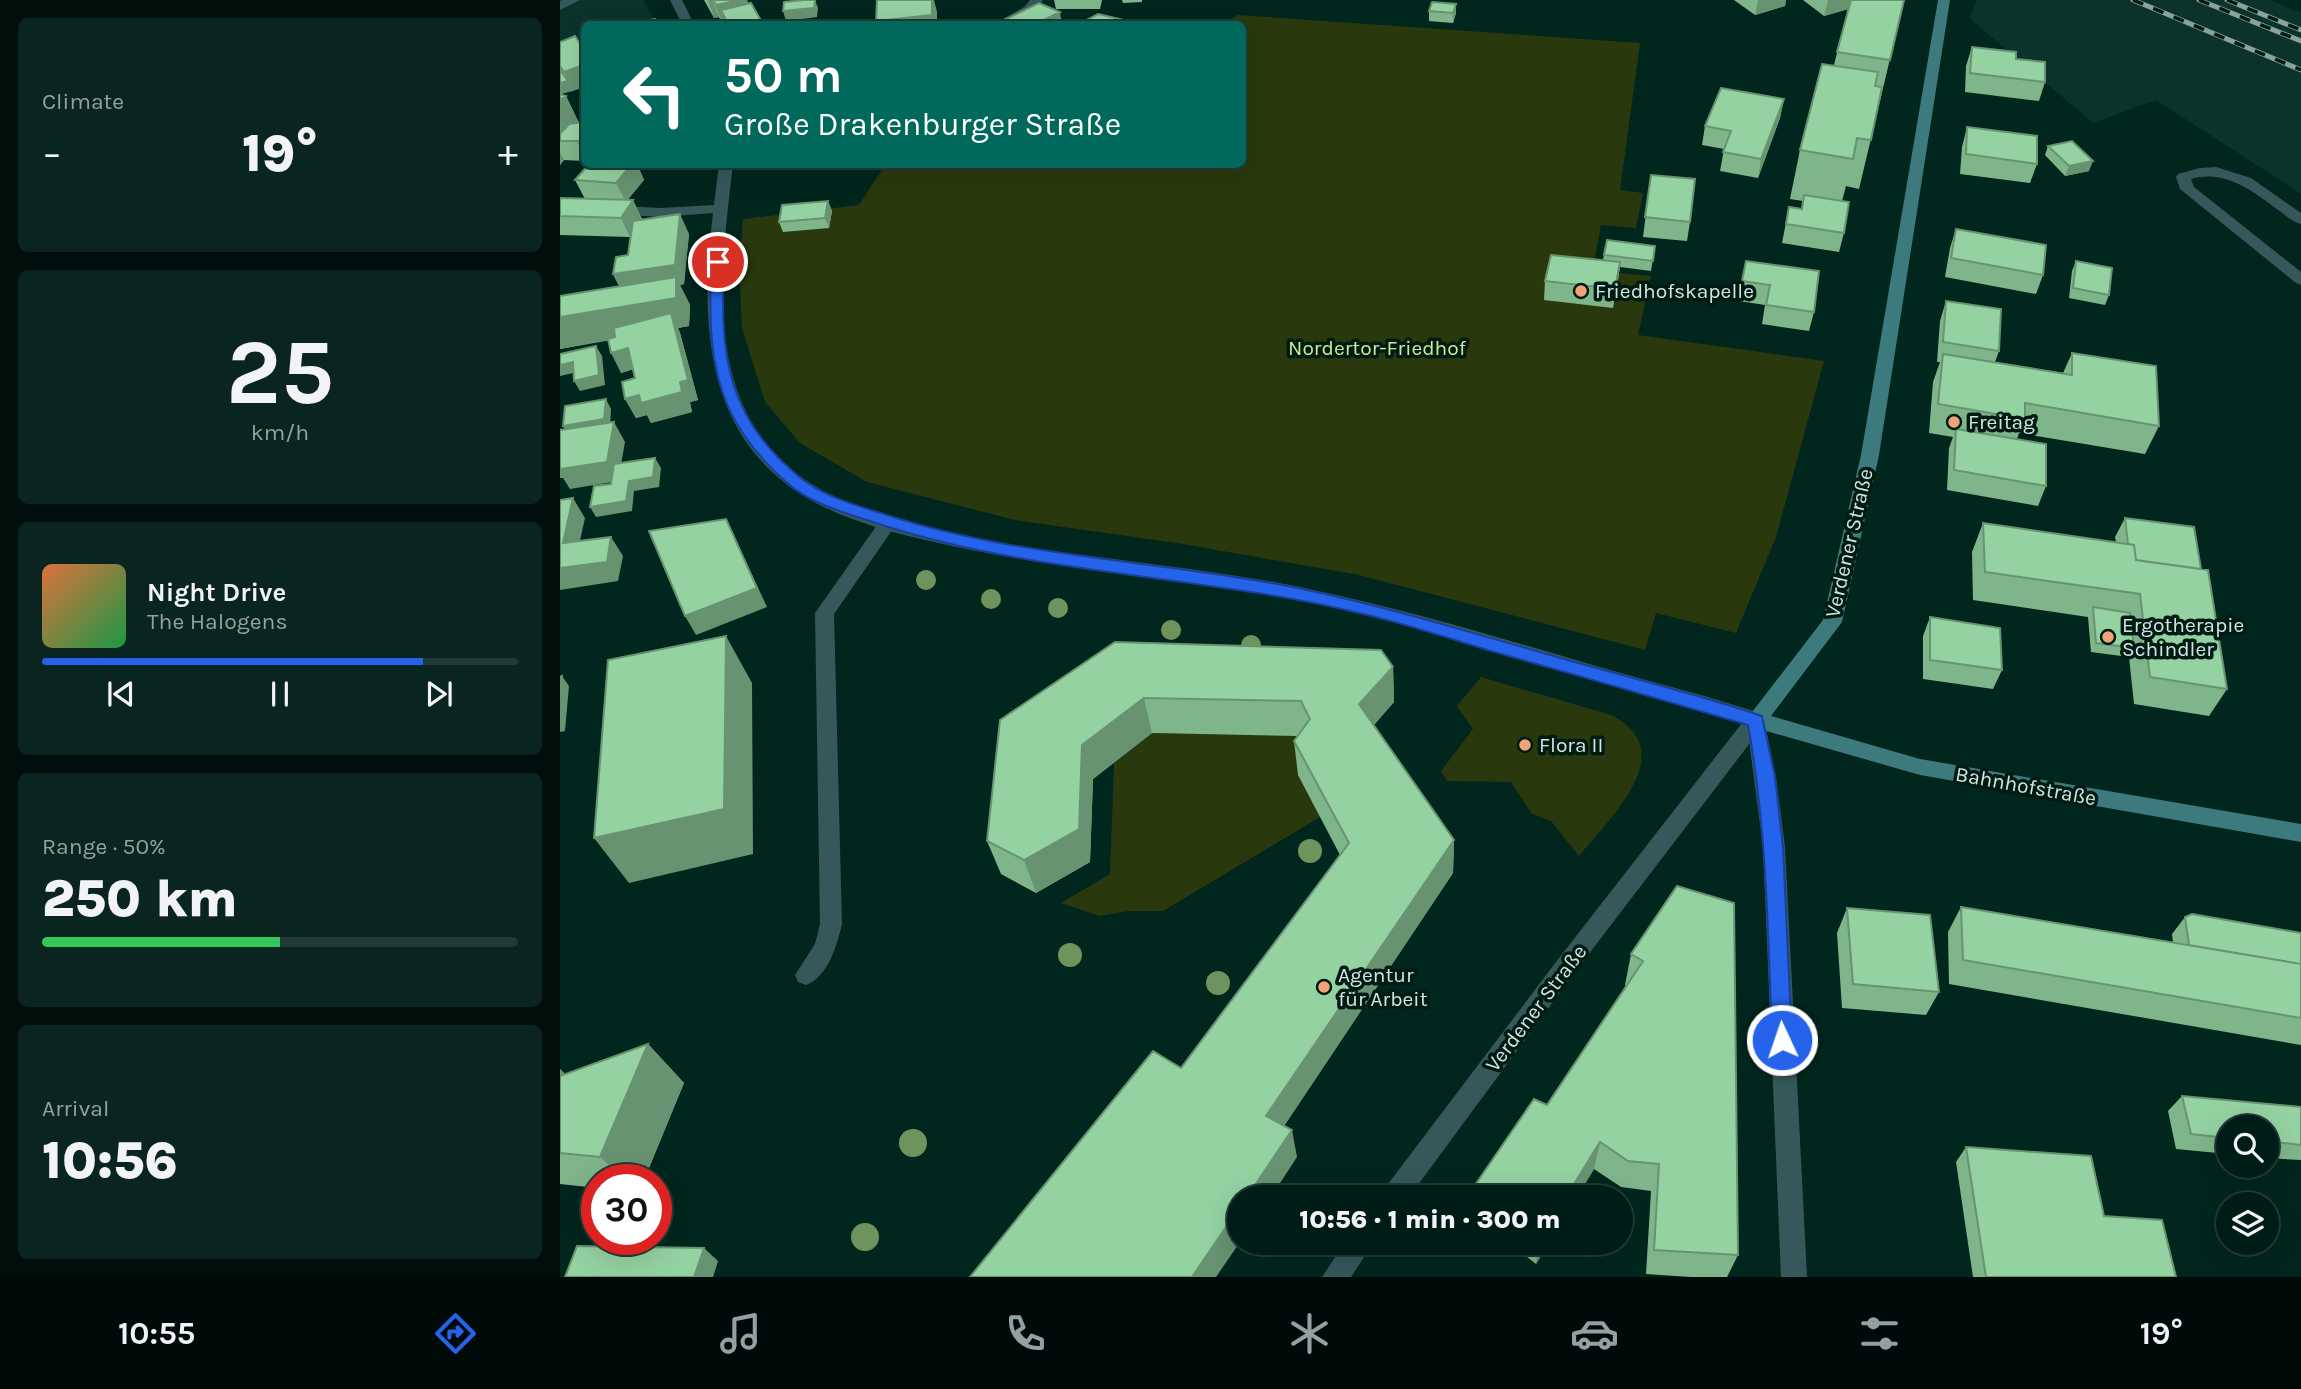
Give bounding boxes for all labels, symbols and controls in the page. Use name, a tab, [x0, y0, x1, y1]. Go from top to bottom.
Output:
text: 50 m	[724, 47, 842, 104]
icon: left	[609, 49, 700, 140]
text: Climate	[42, 88, 124, 115]
text: Große Drakenburger Straße	[724, 106, 1121, 143]
text: 19°	[242, 123, 318, 184]
text: −	[42, 131, 62, 176]
text: +	[498, 131, 518, 176]
pin	[688, 232, 748, 292]
icon: arrive	[699, 243, 737, 281]
place label: Friedhofskapelle	[1595, 279, 1754, 303]
marker: Friedhofskapelle	[1573, 283, 1589, 299]
text: 25	[226, 320, 334, 426]
park label: Nordertor-Friedhof	[1288, 336, 1467, 360]
place label: Freitag	[1968, 410, 2035, 434]
marker: Freitag	[1946, 414, 1962, 430]
text: km/h	[251, 419, 309, 446]
street label: Verdener Straße	[1820, 466, 1878, 620]
text: Night Drive	[147, 577, 286, 608]
text: The Halogens	[147, 608, 287, 635]
place label: Ergotherapie Schindler	[2122, 613, 2244, 661]
marker: Ergotherapie Schindler	[2100, 629, 2116, 645]
icon: previous	[102, 675, 140, 713]
icon: pause	[261, 675, 299, 713]
icon: next	[420, 675, 458, 713]
place label: Flora II	[1539, 733, 1603, 757]
marker: Flora II	[1517, 737, 1533, 753]
street label: Bahnhofstraße	[1954, 762, 2098, 810]
text: Range · 50%	[42, 833, 166, 860]
text: 250 km	[42, 868, 238, 929]
street label: Verdener Straße	[1481, 940, 1591, 1076]
place label: Agentur für Arbeit	[1338, 963, 1428, 1011]
marker: Agentur für Arbeit	[1316, 979, 1332, 995]
position arrow	[1745, 1003, 1819, 1077]
text: Arrival	[42, 1095, 109, 1122]
map controls	[2216, 1115, 2279, 1255]
button: search	[2216, 1115, 2279, 1178]
text: 10:56	[42, 1130, 178, 1191]
speed limit sign: 30	[581, 1164, 672, 1255]
button: layers	[2216, 1192, 2279, 1255]
text: 10:56 · 1 min · 300 m	[1299, 1204, 1561, 1235]
icon: directions	[431, 1309, 480, 1358]
icon: music	[716, 1309, 765, 1358]
icon: phone	[1001, 1309, 1050, 1358]
icon: climate	[1285, 1309, 1334, 1358]
icon: car	[1570, 1309, 1619, 1358]
icon: filters	[1855, 1309, 1904, 1358]
text: 10:55	[118, 1315, 195, 1352]
text: 19°	[2140, 1315, 2183, 1352]

